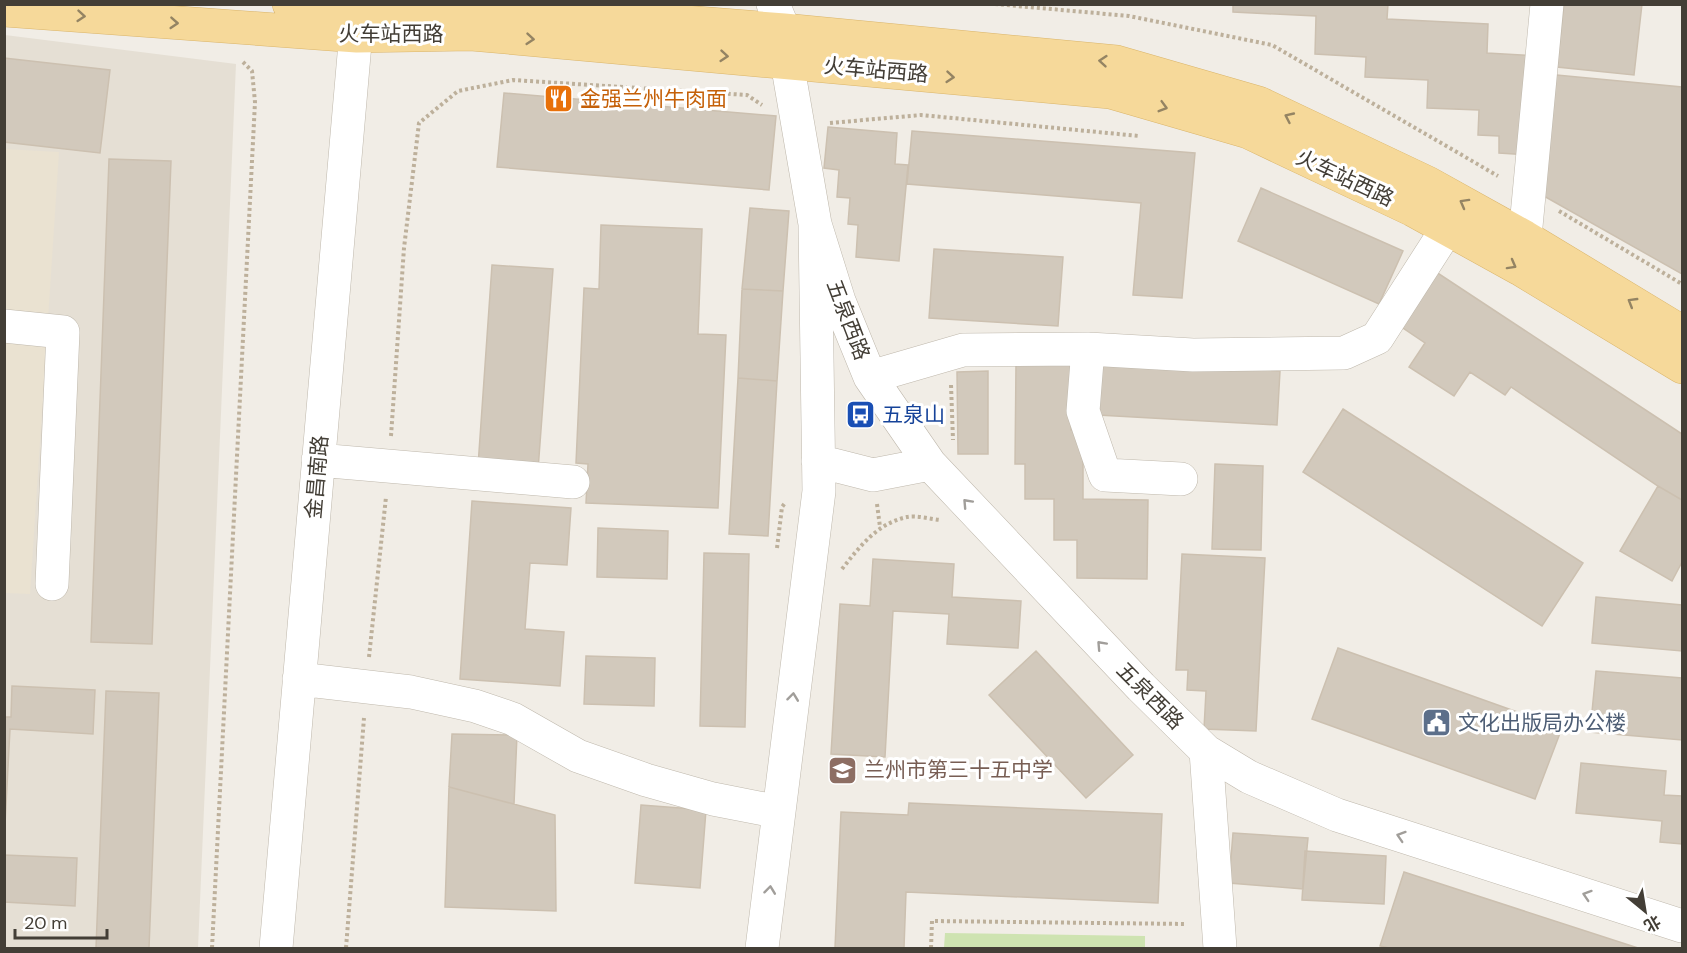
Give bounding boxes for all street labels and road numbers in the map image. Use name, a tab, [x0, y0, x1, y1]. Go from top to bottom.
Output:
street label: 火车站西路	[339, 20, 444, 48]
street label: 火车站西路	[822, 51, 930, 89]
street label: 火车站西路	[1292, 143, 1398, 213]
street label: 五泉西路	[820, 276, 876, 364]
street label: 金昌南路	[299, 434, 335, 520]
street label: 五泉西路	[1110, 656, 1190, 736]

